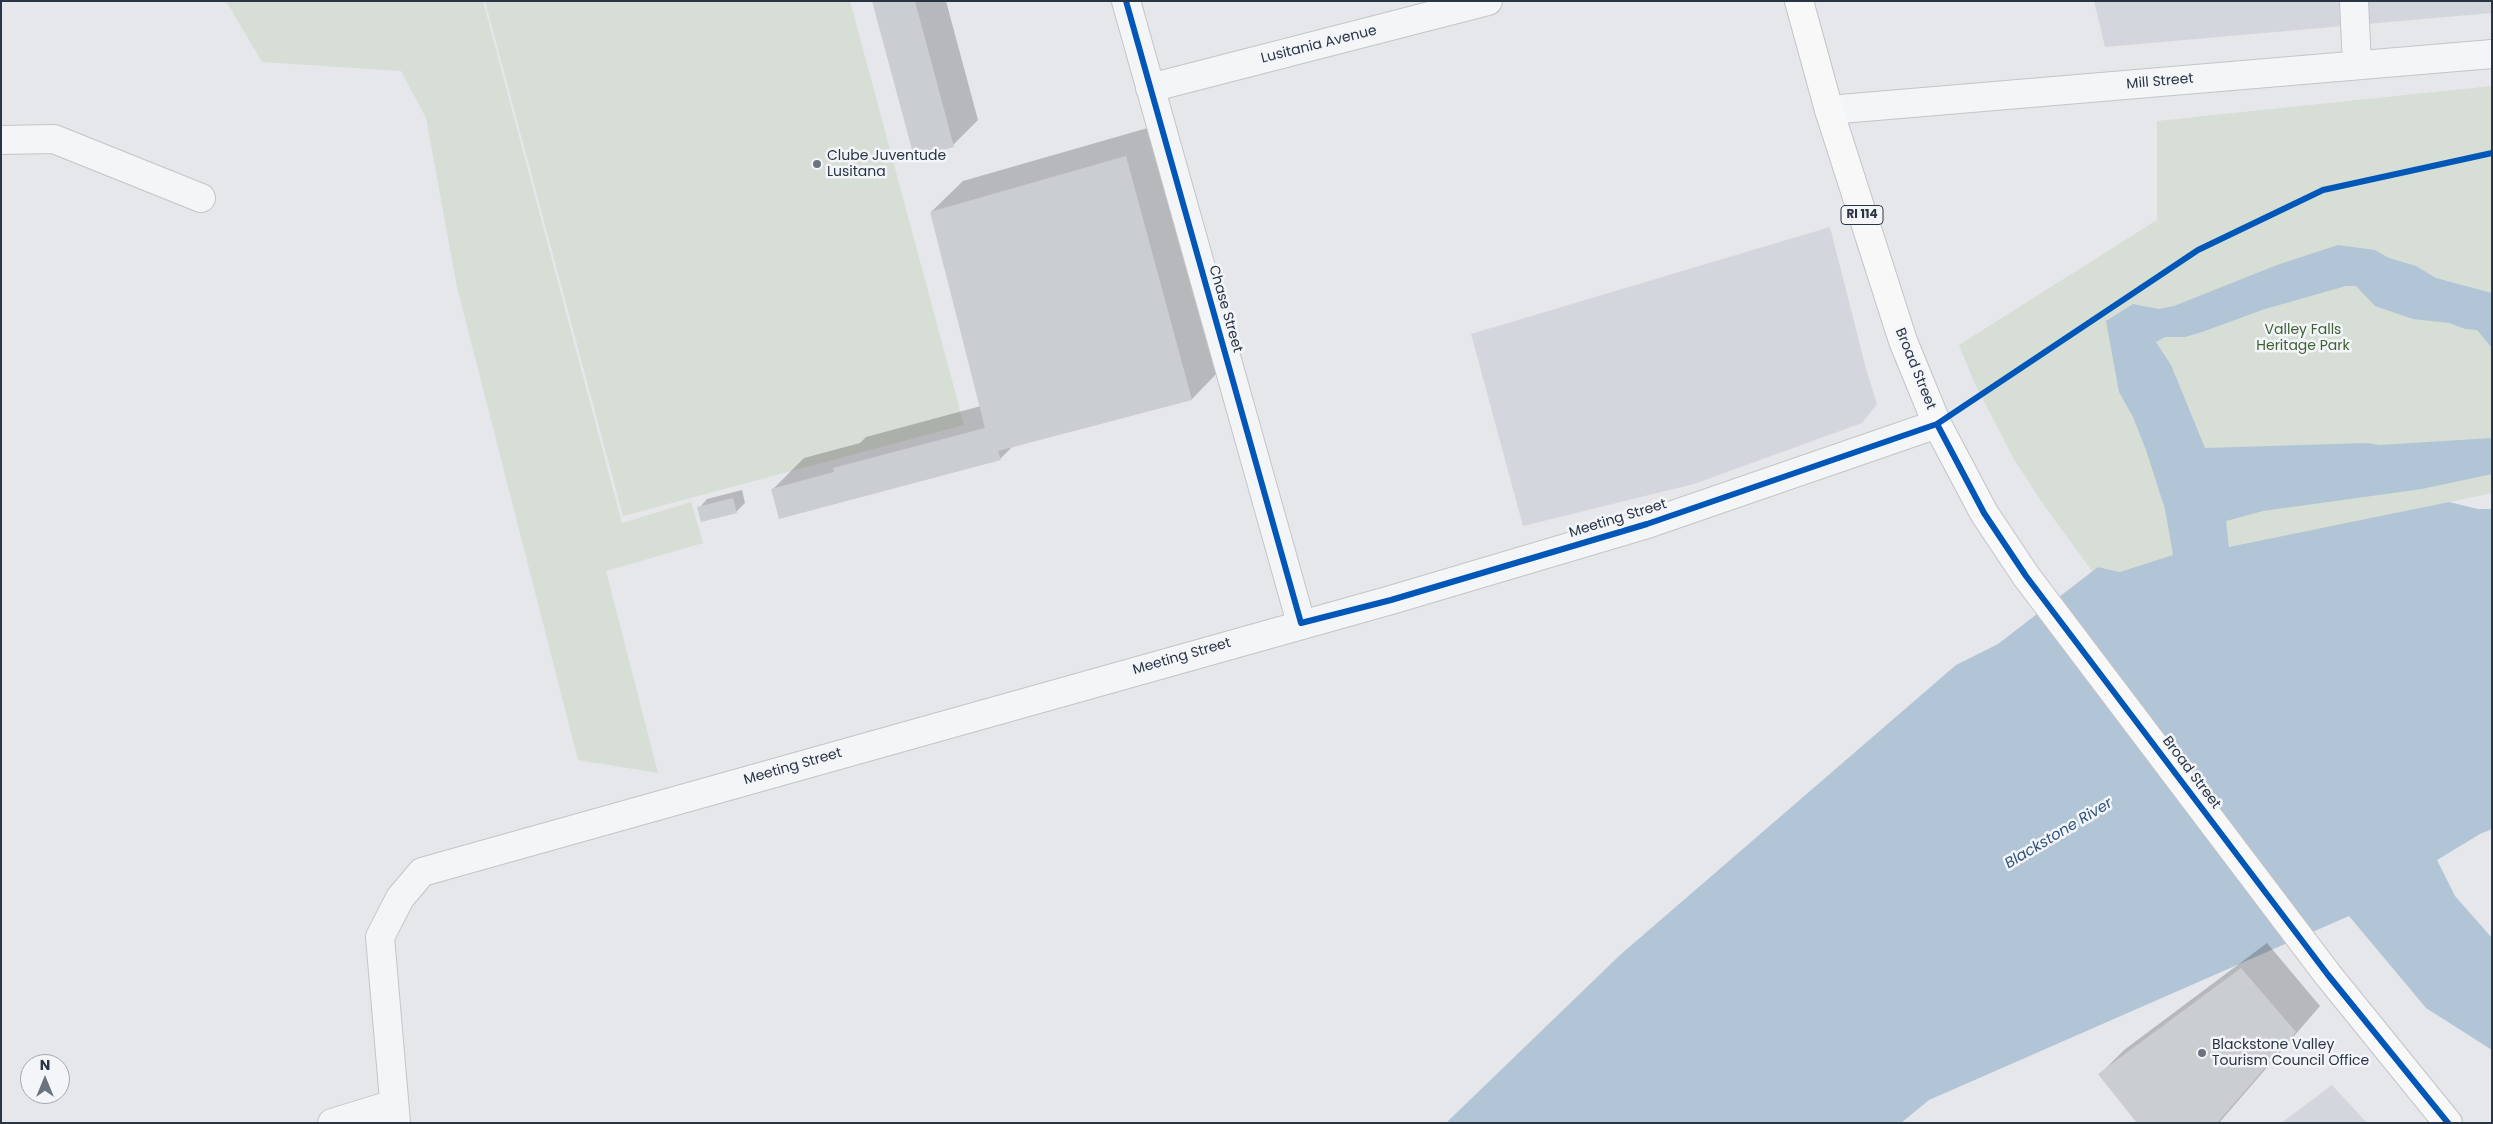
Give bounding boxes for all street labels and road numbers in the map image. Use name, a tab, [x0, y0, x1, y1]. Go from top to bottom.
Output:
street label: Lusitania Avenue	[1259, 23, 1379, 67]
street label: Mill Street	[2126, 71, 2194, 93]
road number: RI 114	[1841, 206, 1883, 224]
street label: Chase Street	[1205, 263, 1245, 355]
street label: Broad Street	[1891, 326, 1939, 412]
street label: Meeting Street	[1567, 496, 1669, 542]
street label: Meeting Street	[1131, 635, 1233, 679]
street label: Broad Street	[2158, 733, 2224, 813]
street label: Meeting Street	[742, 745, 844, 789]

